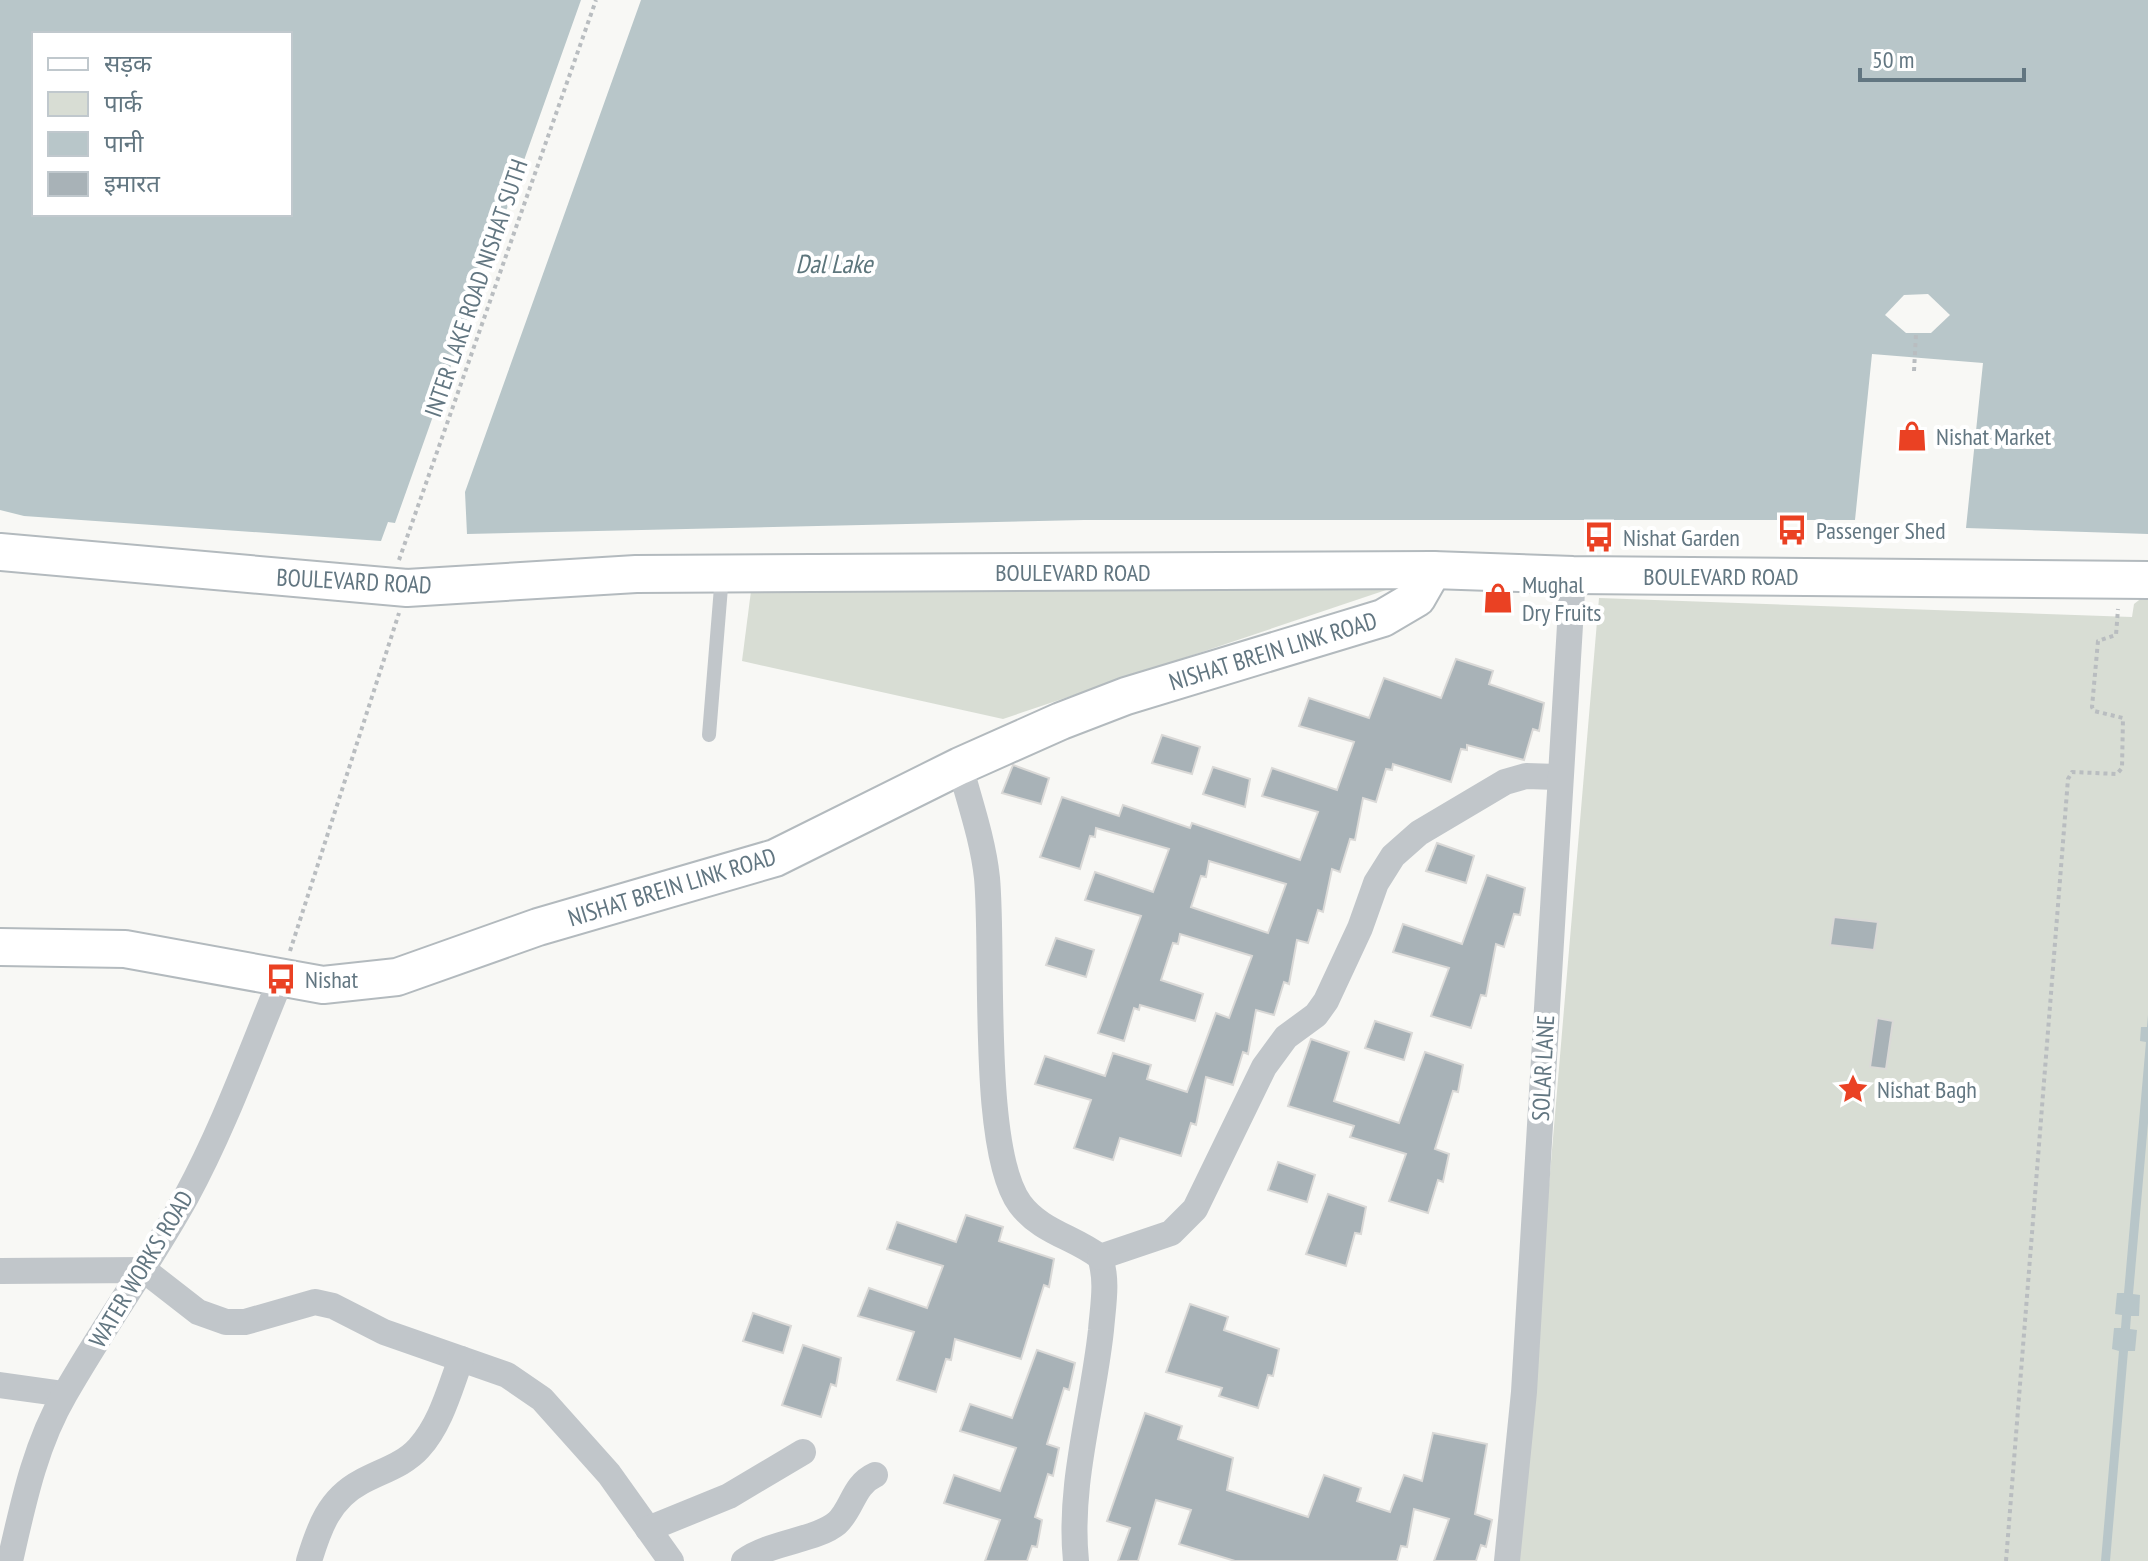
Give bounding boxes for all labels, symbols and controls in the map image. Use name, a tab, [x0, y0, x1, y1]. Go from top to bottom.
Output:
legend	[32, 32, 292, 216]
scale bar	[1860, 32, 2024, 82]
text: 50 m	[1872, 44, 1914, 75]
text: सड़क	[104, 48, 152, 79]
text: पार्क	[104, 88, 143, 119]
text: पानी	[104, 128, 144, 159]
street label: INTER LAKE ROAD NISHAT SUTH	[417, 155, 535, 421]
text: इमारत	[104, 168, 161, 199]
water label: Dal Lake	[795, 247, 875, 280]
shop icon: Nishat Market	[1895, 419, 1929, 453]
place label: Nishat Market	[1936, 421, 2052, 452]
bus stop icon: Passenger Shed	[1775, 513, 1809, 547]
place label: Passenger Shed	[1816, 515, 1946, 546]
bus stop icon: Nishat Garden	[1582, 520, 1616, 554]
place label: Nishat Garden	[1623, 522, 1740, 553]
street label: BOULEVARD ROAD	[995, 557, 1151, 588]
street label: BOULEVARD ROAD	[276, 561, 432, 601]
street label: BOULEVARD ROAD	[1643, 561, 1799, 592]
place label: Mughal Dry Fruits	[1522, 569, 1601, 628]
shop icon: Mughal Dry Fruits	[1481, 581, 1515, 615]
street label: NISHAT BREIN LINK ROAD	[1165, 605, 1381, 697]
street label: NISHAT BREIN LINK ROAD	[564, 841, 780, 933]
bus stop icon: Nishat	[264, 962, 298, 996]
place label: Nishat	[305, 964, 358, 995]
street label: SOLAR LANE	[1525, 1014, 1561, 1122]
place icon: Nishat Bagh	[1836, 1072, 1870, 1106]
place label: Nishat Bagh	[1877, 1074, 1977, 1105]
street label: WATER WORKS ROAD	[82, 1185, 200, 1353]

